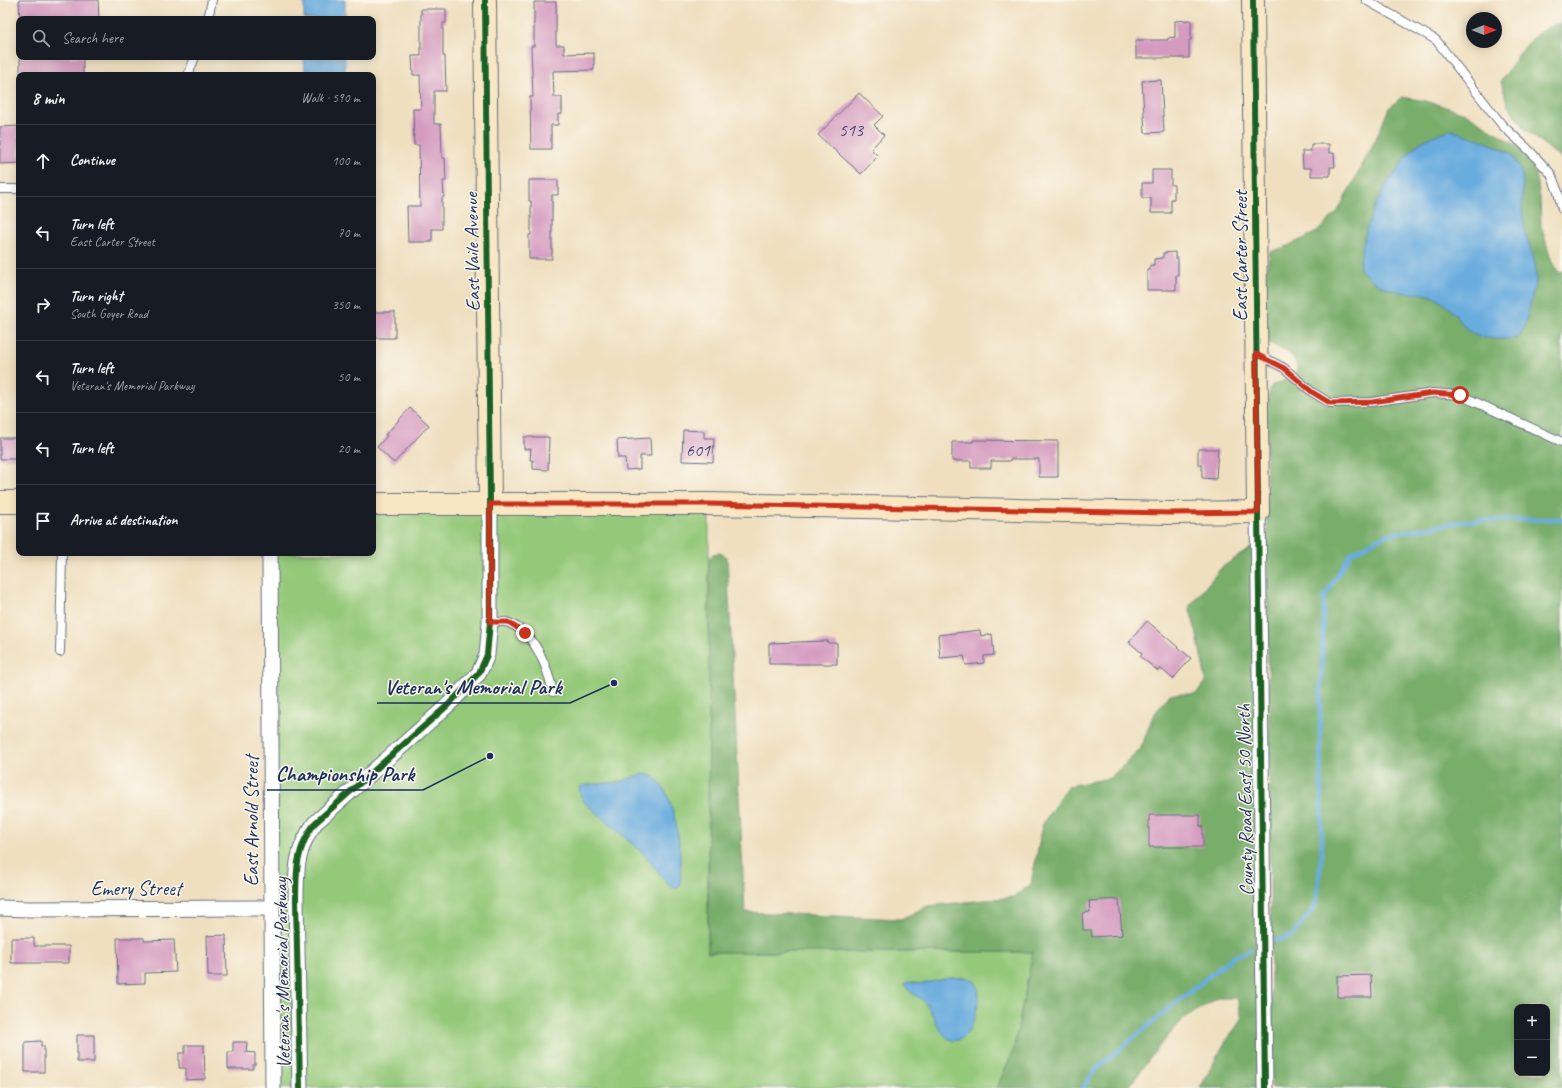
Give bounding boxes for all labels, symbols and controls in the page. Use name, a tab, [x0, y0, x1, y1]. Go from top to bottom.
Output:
north arrow	[1466, 12, 1502, 48]
search box	[16, 16, 376, 60]
icon: search	[30, 27, 52, 49]
text: Search here	[62, 29, 123, 48]
text: 8 min	[32, 88, 65, 109]
text: Walk · 590 m	[301, 90, 360, 106]
house number: 513	[839, 119, 865, 141]
icon: ahead	[32, 150, 54, 172]
text: Continue	[70, 151, 115, 170]
text: 100 m	[332, 153, 360, 169]
street label: East Carter Street	[1228, 188, 1253, 321]
street label: East Vaile Avenue	[458, 191, 486, 312]
text: Turn left	[70, 215, 113, 234]
icon: left	[32, 222, 54, 244]
text: 70 m	[338, 225, 360, 241]
text: East Carter Street	[70, 234, 155, 250]
text: Turn right	[70, 287, 123, 306]
icon: right	[32, 294, 54, 316]
text: 350 m	[332, 297, 360, 313]
text: South Goyer Road	[70, 306, 148, 322]
text: Turn left	[70, 359, 113, 378]
icon: left	[32, 366, 54, 388]
text: 50 m	[338, 369, 360, 385]
text: Veteran's Memorial Parkway	[70, 378, 194, 394]
route start	[1451, 386, 1469, 404]
icon: left	[32, 438, 54, 460]
text: Turn left	[70, 439, 113, 458]
house number: 601	[686, 439, 711, 461]
text: 20 m	[338, 441, 360, 457]
icon: arrive	[32, 510, 54, 532]
text: Arrive at destination	[70, 511, 177, 530]
route end	[516, 624, 534, 642]
callout: Veteran's Memorial Park	[377, 670, 570, 703]
text: Veteran's Memorial Park	[385, 674, 564, 700]
street label: County Road East 50 North	[1231, 703, 1259, 896]
street label: East Arnold Street	[239, 752, 264, 886]
callout: Championship Park	[267, 757, 423, 790]
text: Championship Park	[276, 761, 416, 787]
street label: Emery Street	[91, 876, 185, 901]
street label: Veteran's Memorial Parkway	[268, 876, 296, 1069]
map controls	[1514, 1004, 1550, 1076]
button: +	[1514, 1004, 1550, 1040]
button: −	[1514, 1040, 1550, 1076]

